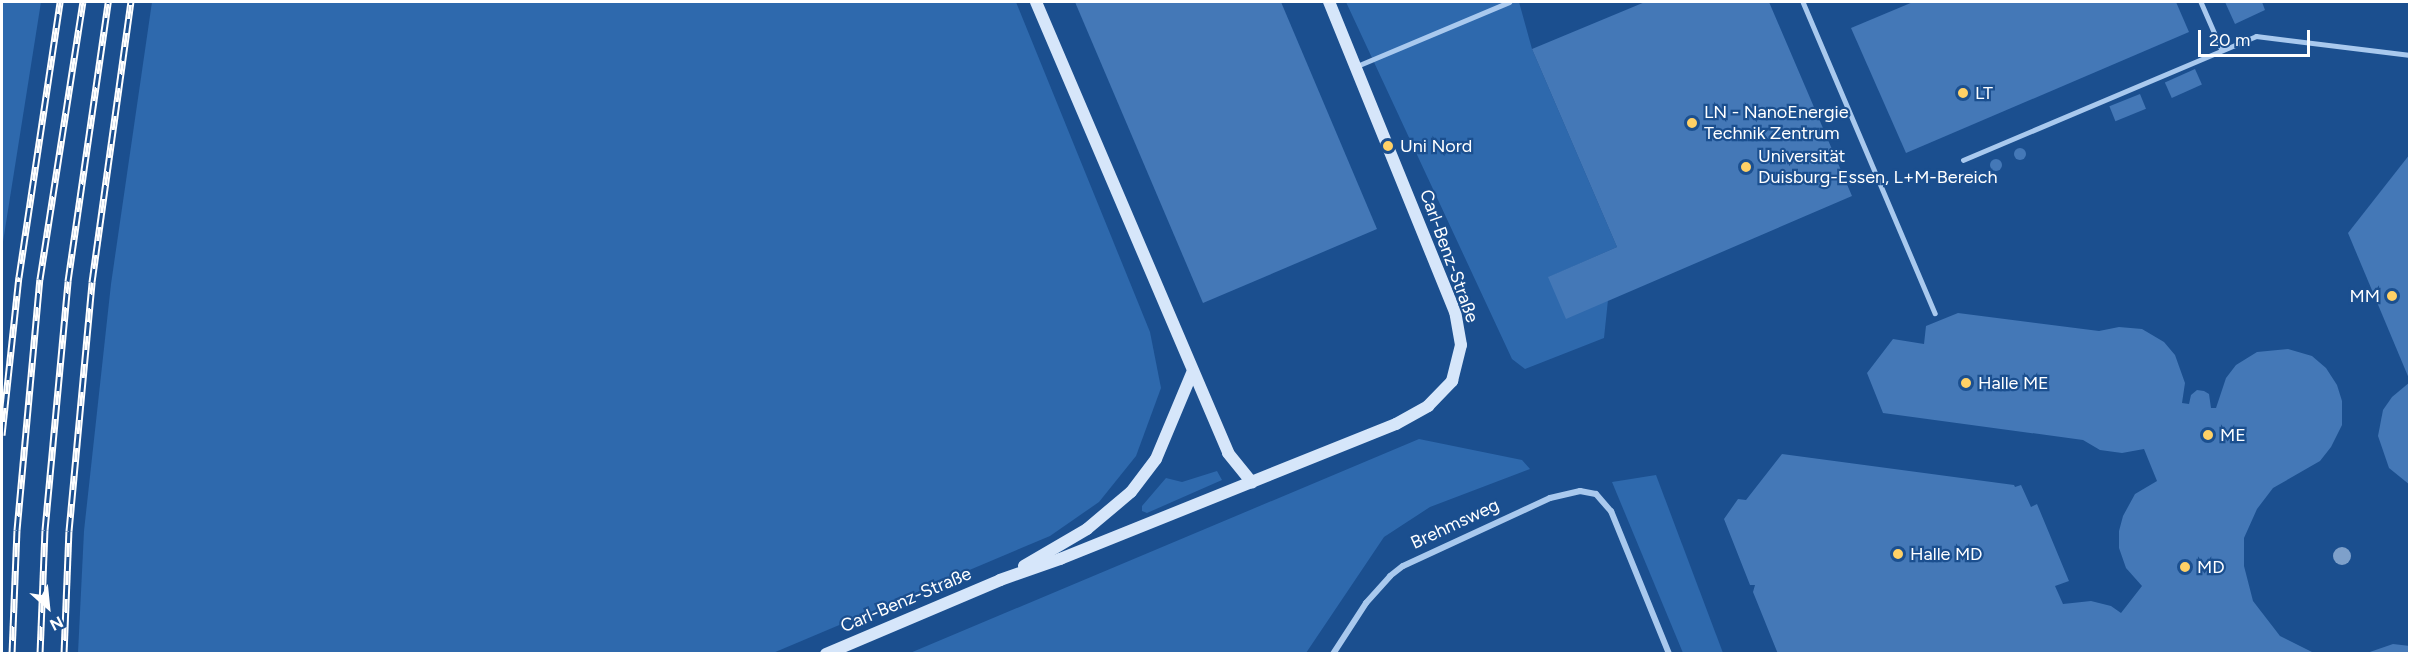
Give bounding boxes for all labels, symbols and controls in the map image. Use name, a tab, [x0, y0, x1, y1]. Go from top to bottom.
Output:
scale bar	[2201, 18, 2314, 56]
text: 20 m	[2209, 29, 2250, 51]
place label: LT	[1975, 82, 1993, 104]
marker: LT	[1956, 86, 1970, 100]
place label: LN - NanoEnergie Technik Zentrum	[1704, 102, 1848, 144]
marker: LN - NanoEnergie Technik Zentrum	[1685, 116, 1699, 130]
place label: Uni Nord	[1400, 135, 1472, 157]
marker: Uni Nord	[1381, 139, 1395, 153]
place label: Universität Duisburg-Essen, L+M-Bereich	[1758, 146, 1998, 188]
marker: Universität Duisburg-Essen, L+M-Bereich	[1739, 160, 1753, 174]
street label: Carl-Benz-Straße	[1415, 187, 1483, 325]
place label: MM	[2350, 285, 2380, 307]
marker: MM	[2385, 289, 2399, 303]
place label: Halle ME	[1978, 372, 2049, 394]
marker: Halle ME	[1959, 376, 1973, 390]
place label: ME	[2220, 424, 2246, 446]
marker: ME	[2201, 428, 2215, 442]
street label: Brehmsweg	[1407, 494, 1503, 554]
place label: Halle MD	[1910, 543, 1983, 565]
marker: Halle MD	[1891, 547, 1905, 561]
place label: MD	[2197, 556, 2225, 578]
marker: MD	[2178, 560, 2192, 574]
street label: Carl-Benz-Straße	[837, 563, 975, 637]
north arrow	[18, 577, 78, 637]
text: N	[47, 612, 66, 635]

